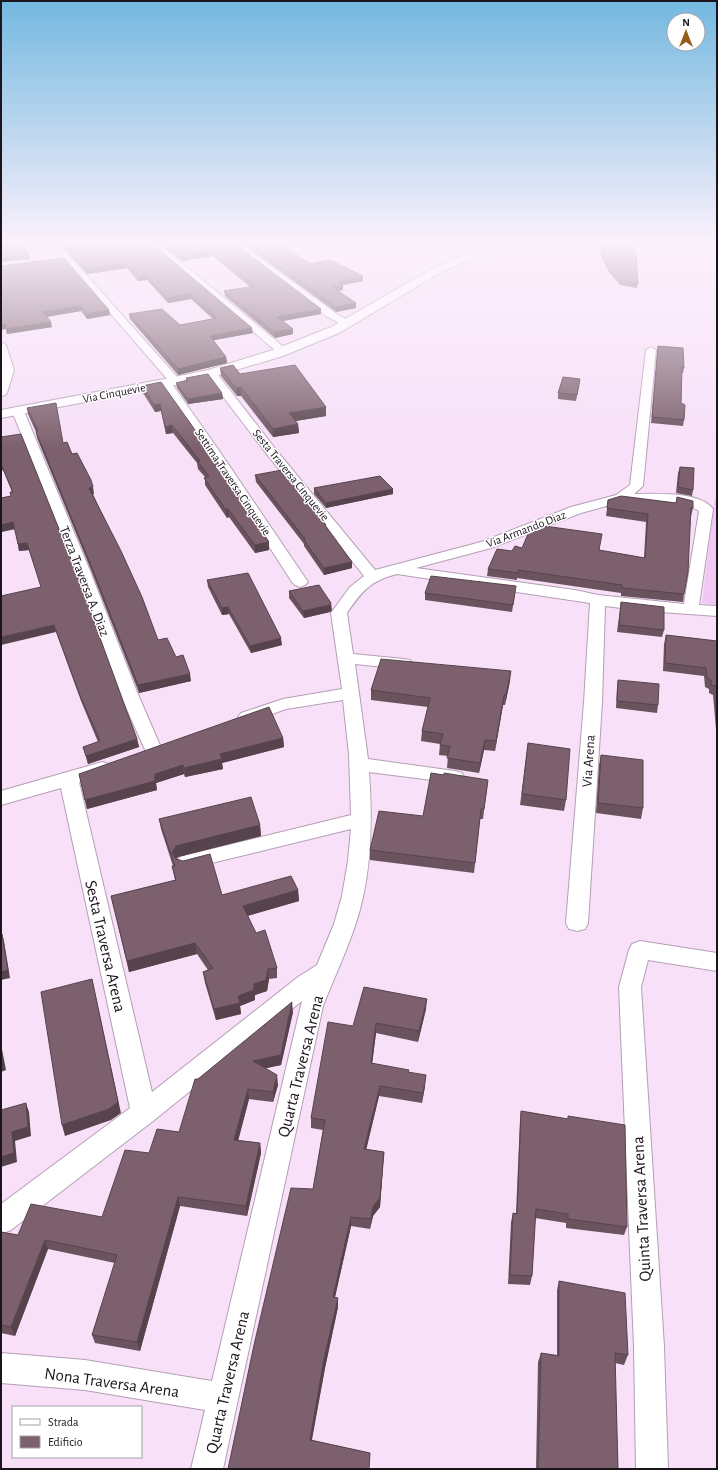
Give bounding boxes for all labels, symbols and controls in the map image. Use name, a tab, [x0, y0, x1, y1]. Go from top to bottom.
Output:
north arrow	[666, 12, 706, 52]
text: N	[682, 17, 690, 28]
street label: Via Cinquevie	[82, 381, 146, 405]
street label: Settima Traversa Cinquevie	[193, 426, 273, 538]
street label: Sesta Traversa Cinquevie	[250, 427, 332, 523]
street label: Via Armando Diaz	[484, 508, 568, 550]
street label: Terza Traversa A. Diaz	[57, 524, 112, 639]
street label: Via Arena	[580, 734, 598, 788]
street label: Sesta Traversa Arena	[82, 878, 129, 1014]
street label: Quarta Traversa Arena	[275, 993, 327, 1139]
street label: Quinta Traversa Arena	[629, 1136, 655, 1282]
street label: Quarta Traversa Arena	[203, 1309, 253, 1455]
street label: Nona Traversa Arena	[43, 1365, 181, 1400]
legend	[12, 1406, 142, 1458]
text: Strada	[48, 1416, 79, 1428]
text: Edificio	[48, 1436, 83, 1448]

